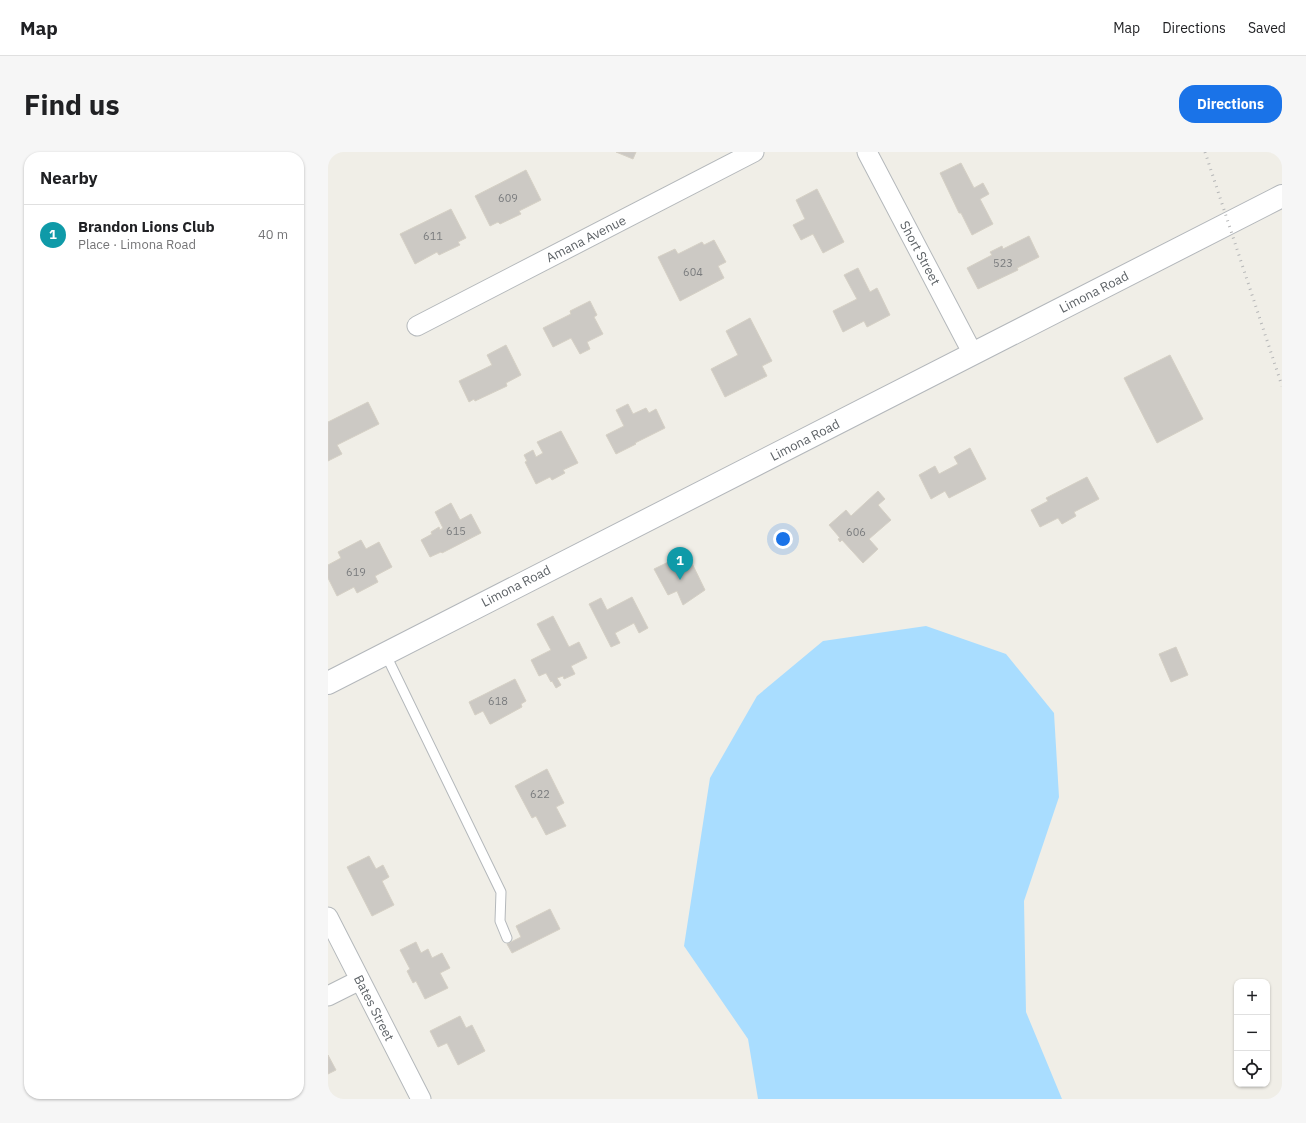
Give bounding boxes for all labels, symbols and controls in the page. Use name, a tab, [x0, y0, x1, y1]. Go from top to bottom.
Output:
text: Map	[20, 16, 58, 40]
text: Map	[1113, 19, 1140, 37]
text: Directions	[1162, 19, 1226, 37]
text: Saved	[1248, 19, 1286, 37]
button: Directions	[1179, 85, 1282, 123]
text: Find us	[24, 86, 120, 123]
text: Nearby	[40, 167, 98, 189]
house number: 609	[498, 191, 518, 205]
street label: Amana Avenue	[543, 212, 629, 266]
text: Brandon Lions Club	[78, 217, 215, 236]
street label: Short Street	[896, 218, 944, 288]
text: 1	[49, 226, 57, 243]
text: 40 m	[258, 226, 288, 243]
house number: 611	[423, 229, 443, 243]
text: Place · Limona Road	[78, 236, 196, 253]
house number: 523	[993, 256, 1013, 270]
house number: 604	[683, 265, 703, 279]
street label: Limona Road	[1056, 267, 1132, 317]
street label: Limona Road	[767, 415, 843, 465]
house number: 615	[446, 524, 466, 538]
house number: 606	[846, 525, 866, 539]
your location	[773, 529, 793, 549]
pin: 1	[667, 547, 693, 580]
street label: Limona Road	[478, 561, 554, 611]
house number: 619	[346, 565, 366, 579]
house number: 618	[488, 694, 508, 708]
house number: 622	[530, 787, 550, 801]
street label: Bates Street	[350, 972, 398, 1044]
map controls	[1234, 979, 1270, 1087]
button: +	[1234, 979, 1270, 1015]
button: −	[1234, 1015, 1270, 1051]
button: locate	[1234, 1051, 1270, 1087]

